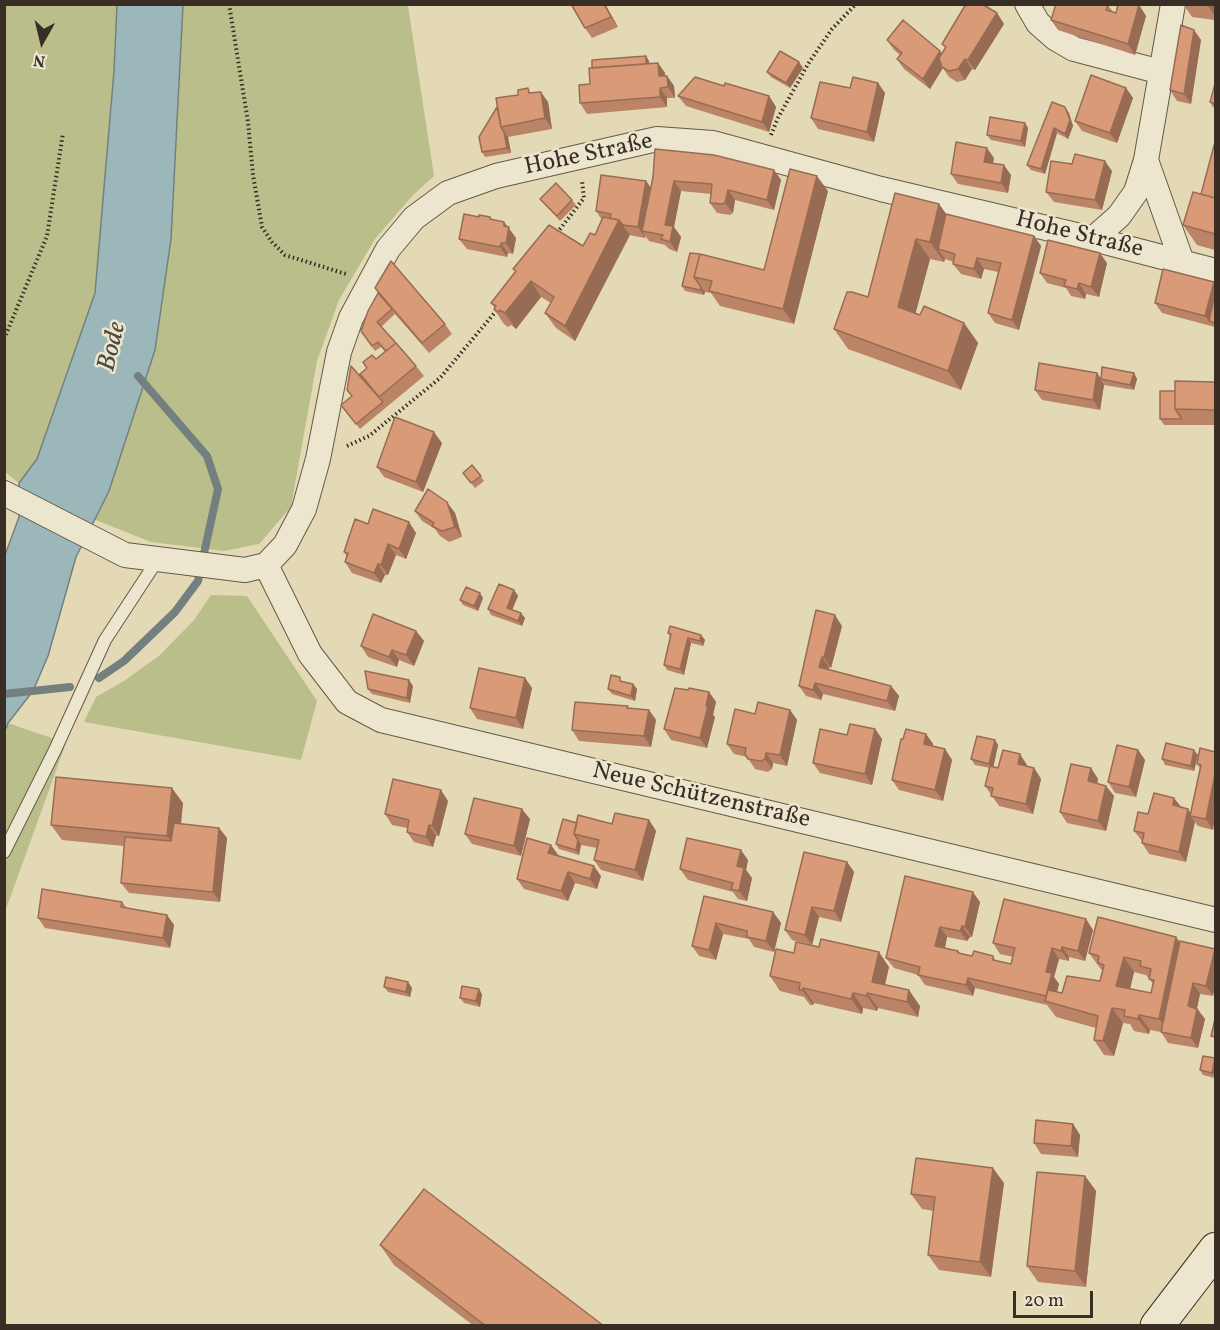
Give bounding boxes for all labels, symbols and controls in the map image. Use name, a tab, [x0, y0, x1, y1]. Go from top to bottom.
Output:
north arrow	[12, 12, 72, 72]
text: N	[32, 48, 47, 72]
street label: Hohe Straße	[522, 128, 656, 184]
street label: Hohe Straße	[1012, 206, 1146, 266]
water label: Bode	[93, 319, 135, 375]
street label: Neue Schützenstraße	[589, 758, 813, 836]
scale bar	[1016, 1279, 1096, 1317]
text: 20 m	[1024, 1289, 1064, 1314]

